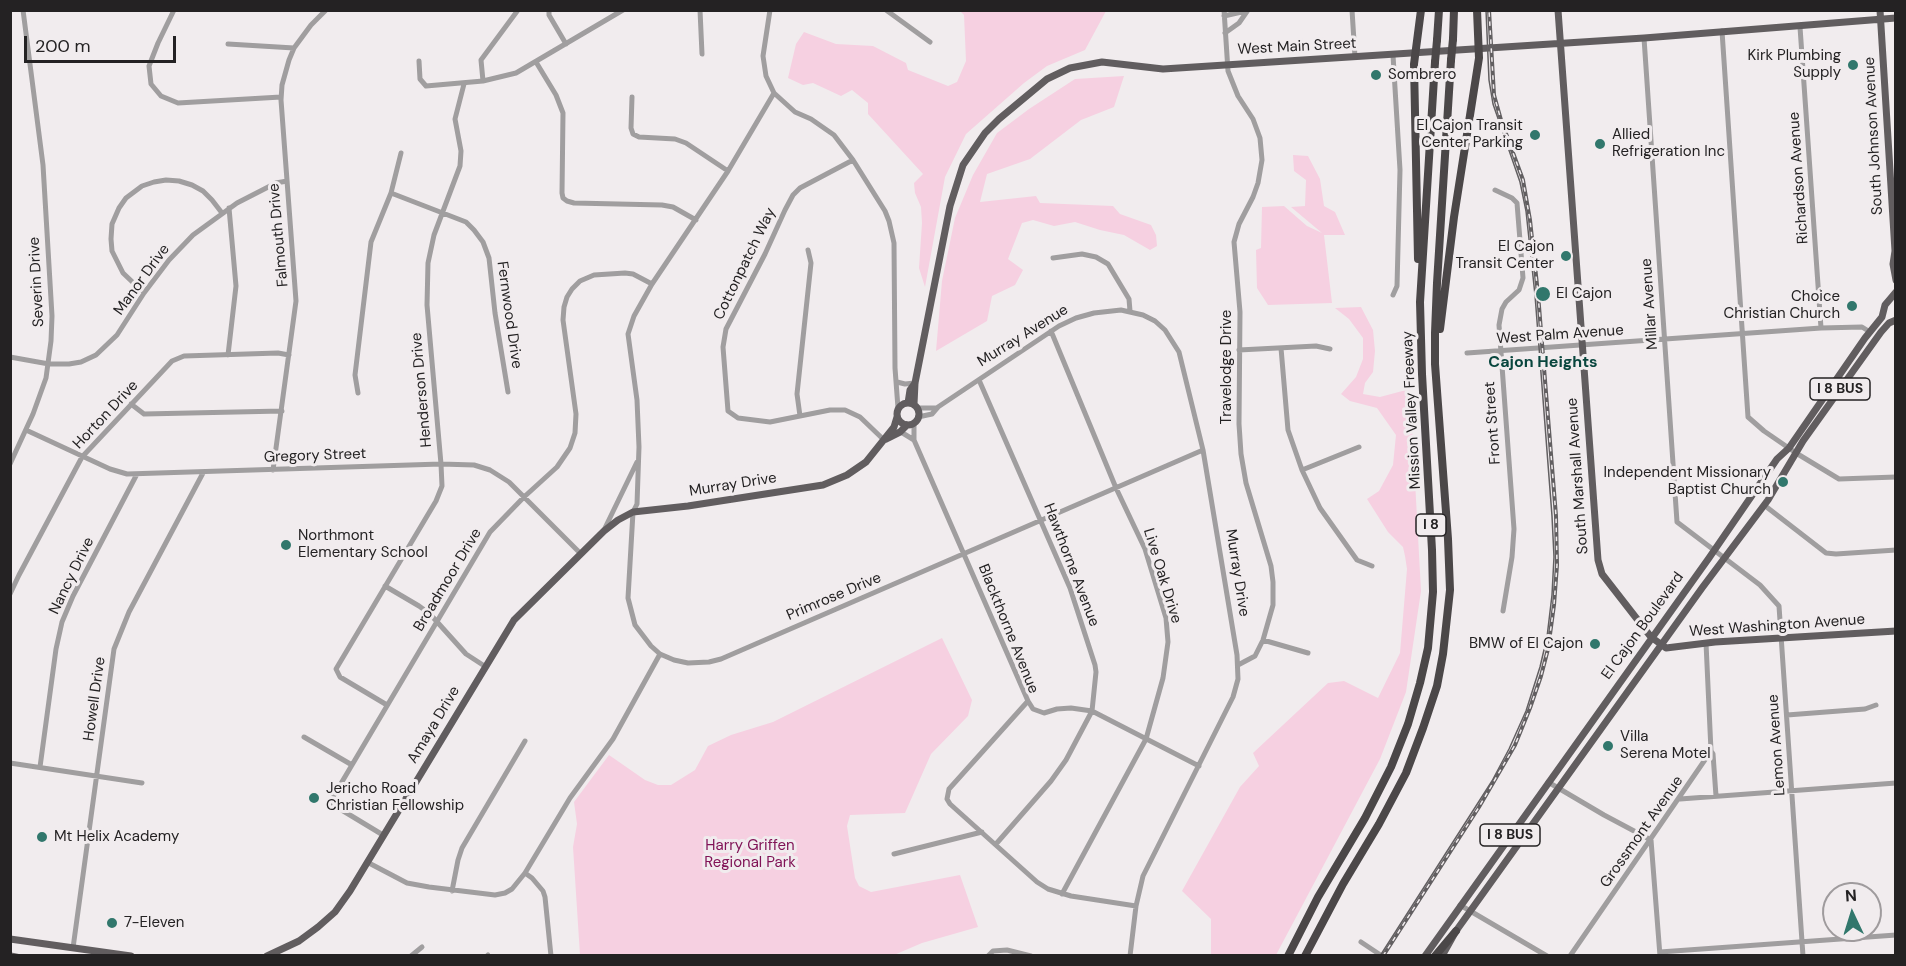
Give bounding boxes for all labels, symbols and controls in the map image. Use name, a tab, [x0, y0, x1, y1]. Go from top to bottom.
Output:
scale bar	[27, 24, 178, 62]
text: 200 m	[35, 34, 91, 58]
street label: West Main Street	[1237, 35, 1357, 59]
place label: Kirk Plumbing Supply	[1748, 47, 1841, 82]
street label: South Johnson Avenue	[1861, 56, 1887, 216]
marker: Kirk Plumbing Supply	[1846, 58, 1860, 72]
place label: Sombrero	[1388, 66, 1456, 84]
marker: Sombrero	[1369, 68, 1383, 82]
street label: Richardson Avenue	[1785, 111, 1813, 245]
place label: El Cajon Transit Center Parking	[1416, 117, 1523, 152]
place label: Allied Refrigeration Inc	[1612, 126, 1725, 161]
marker: El Cajon Transit Center Parking	[1528, 128, 1542, 142]
marker: Allied Refrigeration Inc	[1593, 137, 1607, 151]
street label: Falmouth Drive	[266, 182, 292, 288]
street label: Cottonpatch Way	[710, 205, 780, 323]
street label: Severin Drive	[26, 236, 48, 328]
place label: El Cajon Transit Center	[1455, 238, 1554, 273]
street label: Manor Drive	[110, 241, 174, 319]
marker: El Cajon Transit Center	[1559, 249, 1573, 263]
street label: Millar Avenue	[1638, 258, 1662, 350]
street label: Fernwood Drive	[493, 260, 525, 370]
marker: El Cajon	[1534, 285, 1552, 303]
place label: El Cajon	[1556, 285, 1612, 303]
place label: Choice Christian Church	[1724, 288, 1840, 323]
marker: Choice Christian Church	[1845, 299, 1859, 313]
street label: Murray Avenue	[974, 301, 1072, 371]
street label: Travelodge Drive	[1218, 310, 1236, 424]
street label: West Palm Avenue	[1496, 322, 1624, 348]
street label: Mission Valley Freeway	[1399, 330, 1425, 490]
street label: Henderson Drive	[408, 332, 436, 448]
district label: Cajon Heights	[1488, 353, 1598, 373]
street label: Horton Drive	[70, 377, 142, 453]
road number: I 8 BUS	[1810, 378, 1870, 400]
street label: Front Street	[1481, 381, 1505, 465]
street label: South Marshall Avenue	[1564, 397, 1592, 555]
street label: Gregory Street	[263, 445, 367, 467]
place label: Independent Missionary Baptist Church	[1604, 464, 1771, 499]
street label: Murray Drive	[688, 469, 778, 501]
marker: Independent Missionary Baptist Church	[1776, 475, 1790, 489]
street label: Hawthorne Avenue	[1039, 501, 1103, 629]
road number: I 8	[1416, 514, 1446, 536]
street label: Broadmoor Drive	[410, 525, 486, 635]
street label: Live Oak Drive	[1139, 526, 1185, 626]
place label: Northmont Elementary School	[298, 527, 428, 562]
street label: Murray Drive	[1221, 528, 1253, 618]
street label: Nancy Drive	[46, 535, 98, 617]
marker: Northmont Elementary School	[279, 538, 293, 552]
street label: Blackthorne Avenue	[974, 562, 1042, 696]
street label: Primrose Drive	[784, 569, 884, 625]
street label: El Cajon Boulevard	[1598, 569, 1688, 683]
street label: West Washington Avenue	[1689, 611, 1865, 641]
place label: BMW of El Cajon	[1469, 635, 1583, 653]
marker: BMW of El Cajon	[1588, 637, 1602, 651]
street label: Howell Drive	[80, 656, 110, 742]
street label: Amaya Drive	[404, 683, 464, 767]
street label: Lemon Avenue	[1764, 694, 1790, 796]
place label: Villa Serena Motel	[1620, 728, 1711, 763]
marker: Villa Serena Motel	[1601, 739, 1615, 753]
street label: Grossmont Avenue	[1597, 773, 1687, 891]
place label: Jericho Road Christian Fellowship	[326, 780, 464, 815]
marker: Jericho Road Christian Fellowship	[307, 791, 321, 805]
road number: I 8 BUS	[1480, 824, 1540, 846]
place label: Mt Helix Academy	[54, 828, 179, 846]
marker: Mt Helix Academy	[35, 830, 49, 844]
park label: Harry Griffen Regional Park	[704, 837, 796, 872]
north arrow	[1822, 882, 1882, 942]
text: N	[1844, 885, 1857, 906]
place label: 7-Eleven	[124, 914, 184, 932]
marker: 7-Eleven	[105, 916, 119, 930]

